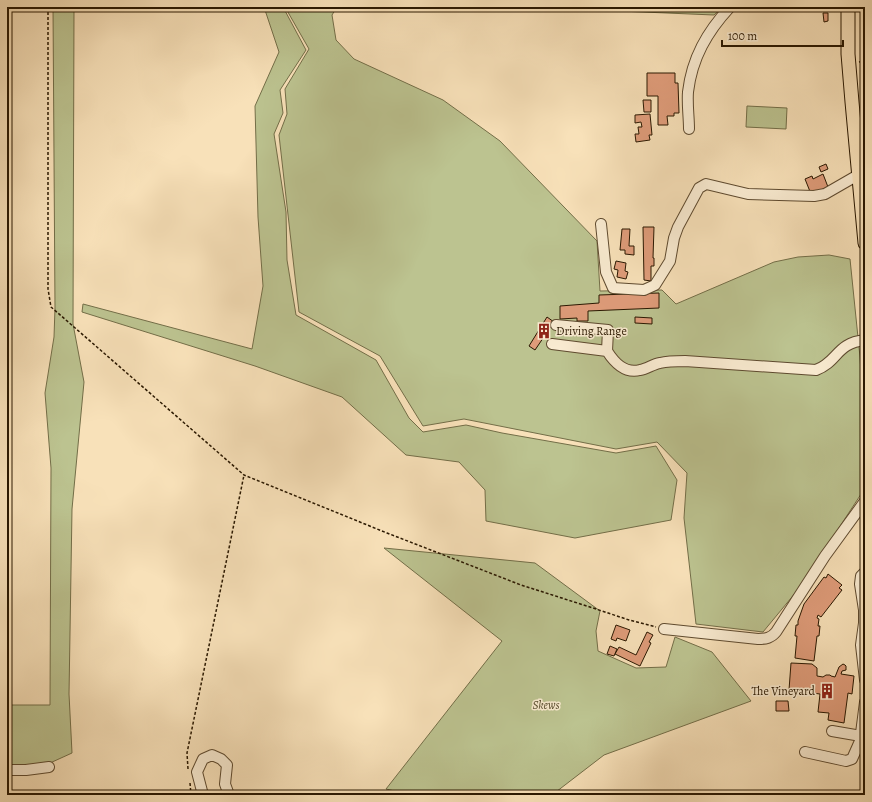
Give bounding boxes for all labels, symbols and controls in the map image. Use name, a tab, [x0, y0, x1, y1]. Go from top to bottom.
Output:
scale bar	[722, 22, 843, 48]
text: 100 m	[728, 28, 757, 44]
building icon: Driving Range	[535, 322, 553, 340]
place label: Driving Range	[556, 323, 627, 339]
building icon: The Vineyard	[818, 682, 836, 700]
place label: The Vineyard	[752, 683, 816, 699]
park label: Skews	[532, 697, 560, 713]

